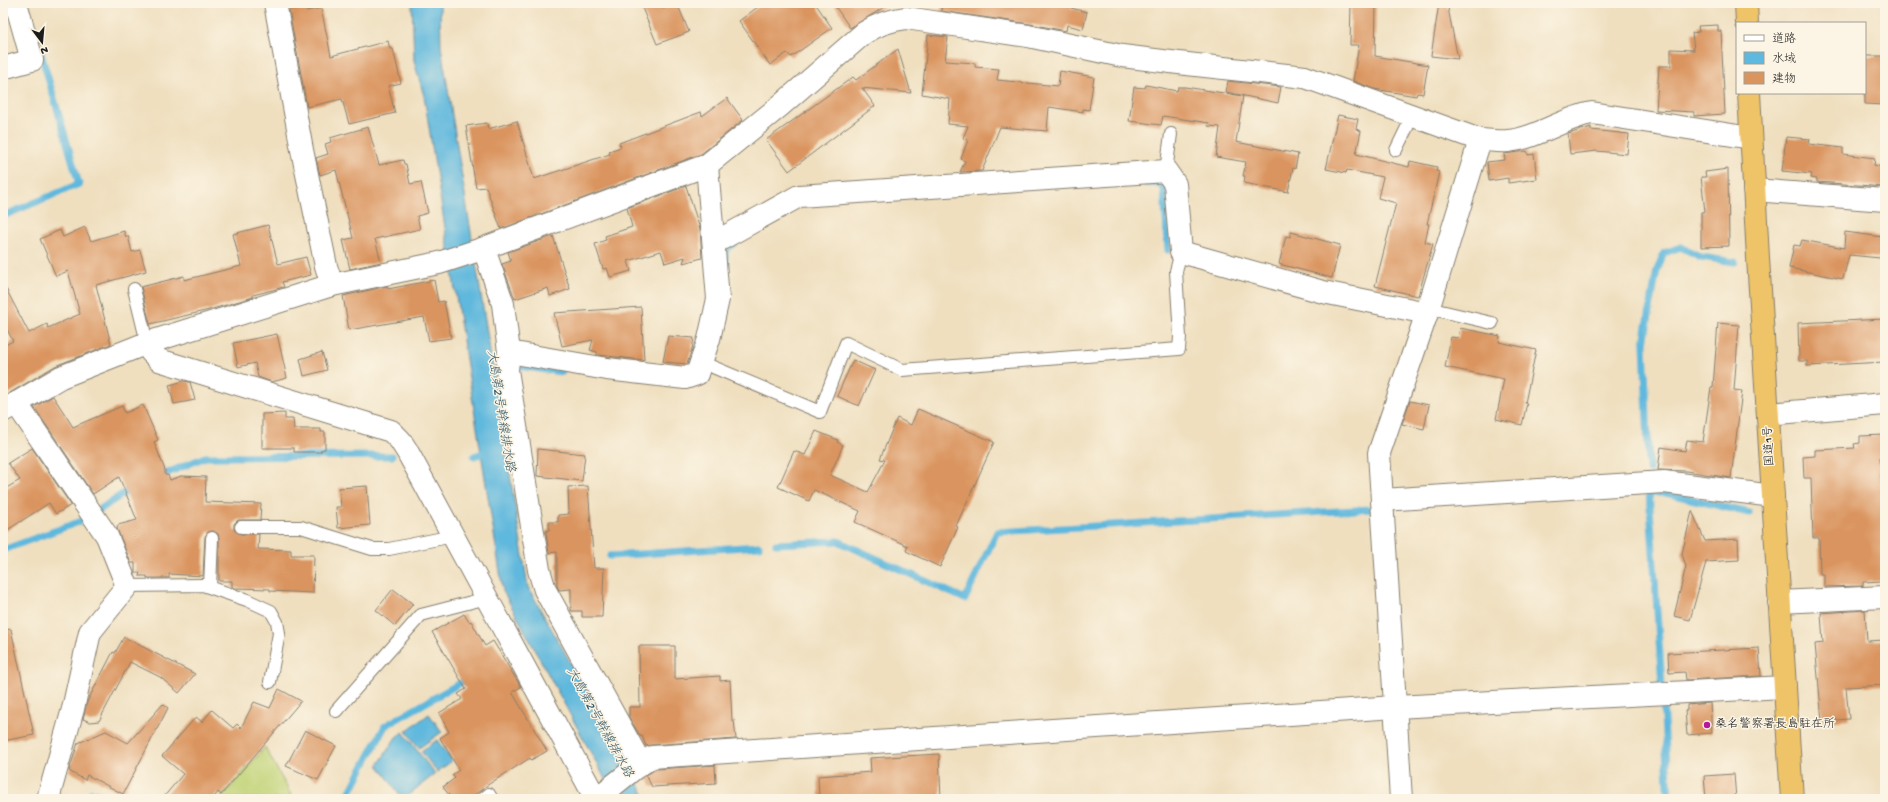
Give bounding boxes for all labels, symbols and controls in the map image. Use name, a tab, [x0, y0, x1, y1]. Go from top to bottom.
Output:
north arrow	[22, 22, 62, 62]
legend	[1736, 22, 1866, 94]
text: 道路	[1772, 32, 1796, 47]
text: N	[39, 43, 49, 56]
text: 水域	[1772, 52, 1796, 67]
text: 建物	[1772, 72, 1796, 87]
water label: 大島第2号幹線排水路	[483, 349, 518, 474]
street label: 国道1号	[1761, 425, 1778, 467]
water label: 大島第2号幹線排水路	[563, 665, 637, 781]
place label: 桑名警察署長島駐在所	[1715, 717, 1835, 732]
marker: 桑名警察署長島駐在所	[1702, 720, 1712, 730]

